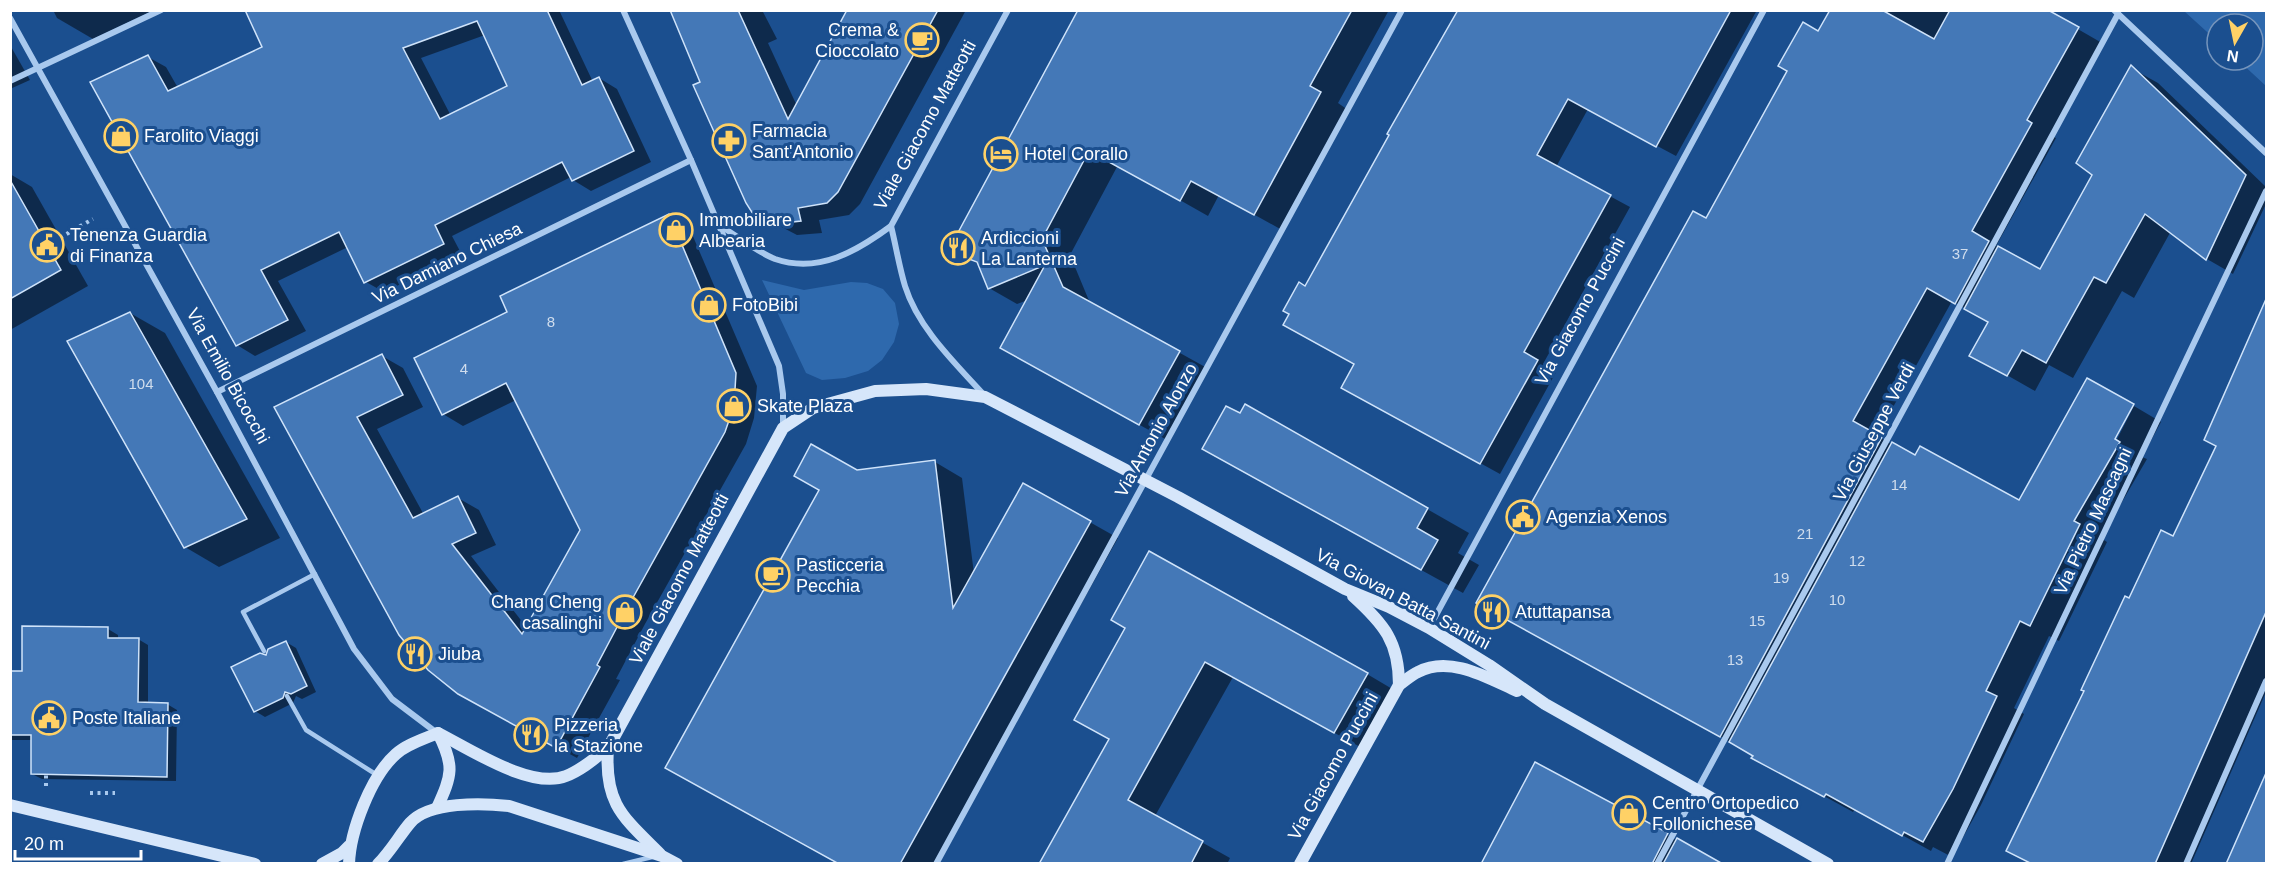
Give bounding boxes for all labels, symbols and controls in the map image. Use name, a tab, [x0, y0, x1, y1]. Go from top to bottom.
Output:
north arrow	[2205, 12, 2265, 72]
place label: Crema & Cioccolato	[815, 20, 899, 61]
cafe icon: Crema & Cioccolato	[904, 22, 940, 58]
street label: Viale Giacomo Matteotti	[870, 37, 980, 213]
text: N	[2226, 47, 2240, 66]
shop icon: Farolito Viaggi	[103, 118, 139, 154]
place label: Farmacia Sant'Antonio	[752, 121, 854, 162]
pharmacy icon: Farmacia Sant'Antonio	[711, 123, 747, 159]
place label: Farolito Viaggi	[144, 126, 259, 146]
hotel icon: Hotel Corallo	[983, 136, 1019, 172]
place label: Hotel Corallo	[1024, 144, 1128, 164]
place label: Immobiliare Albearia	[699, 210, 792, 251]
shop icon: Immobiliare Albearia	[658, 212, 694, 248]
street label: Via Damiano Chiesa	[369, 218, 526, 308]
place label: Tenenza Guardia di Finanza	[70, 225, 208, 266]
public building icon: Tenenza Guardia di Finanza	[29, 227, 65, 263]
place label: Ardiccioni La Lanterna	[981, 228, 1078, 269]
restaurant icon: Ardiccioni La Lanterna	[940, 230, 976, 266]
street label: Via Giacomo Puccini	[1531, 234, 1629, 388]
house number: 37	[1952, 245, 1968, 262]
shop icon: FotoBibi	[691, 287, 727, 323]
place label: FotoBibi	[732, 295, 798, 315]
street label: Via Emilio Bicocchi	[182, 305, 274, 447]
house number: 8	[547, 313, 555, 330]
street label: Via Giuseppe Verdi	[1829, 359, 1919, 505]
house number: 4	[460, 360, 468, 377]
street label: Via Antonio Alonzo	[1111, 360, 1201, 500]
house number: 104	[128, 375, 154, 392]
shop icon: Skate Plaza	[716, 388, 752, 424]
place label: Skate Plaza	[757, 396, 854, 416]
street label: Via Pietro Mascagni	[2050, 444, 2136, 598]
house number: 14	[1891, 476, 1907, 493]
street label: Viale Giacomo Matteotti	[625, 490, 733, 668]
public building icon: Agenzia Xenos	[1505, 499, 1541, 535]
place label: Agenzia Xenos	[1546, 507, 1667, 527]
house number: 21	[1797, 525, 1813, 542]
street label: Via Giovan Batta Santini	[1312, 544, 1494, 654]
house number: 12	[1849, 552, 1865, 569]
place label: Pasticceria Pecchia	[796, 555, 885, 596]
cafe icon: Pasticceria Pecchia	[755, 557, 791, 593]
house number: 19	[1773, 569, 1789, 586]
house number: 10	[1829, 591, 1845, 608]
place label: Chang Cheng casalinghi	[491, 592, 602, 633]
shop icon: Chang Cheng casalinghi	[607, 594, 643, 630]
restaurant icon: Atuttapansa	[1474, 594, 1510, 630]
place label: Atuttapansa	[1515, 602, 1612, 622]
house number: 15	[1749, 612, 1765, 629]
restaurant icon: Jiuba	[397, 636, 433, 672]
place label: Jiuba	[438, 644, 482, 664]
house number: 13	[1727, 651, 1743, 668]
street label: Via Giacomo Puccini	[1284, 689, 1382, 843]
public building icon: Poste Italiane	[31, 700, 67, 736]
place label: Poste Italiane	[72, 708, 181, 728]
place label: Pizzeria la Stazione	[554, 715, 643, 756]
restaurant icon: Pizzeria la Stazione	[513, 717, 549, 753]
place label: Centro Ortopedico Follonichese	[1652, 793, 1799, 834]
shop icon: Centro Ortopedico Follonichese	[1611, 795, 1647, 831]
scale bar	[15, 823, 141, 861]
text: 20 m	[24, 834, 64, 854]

